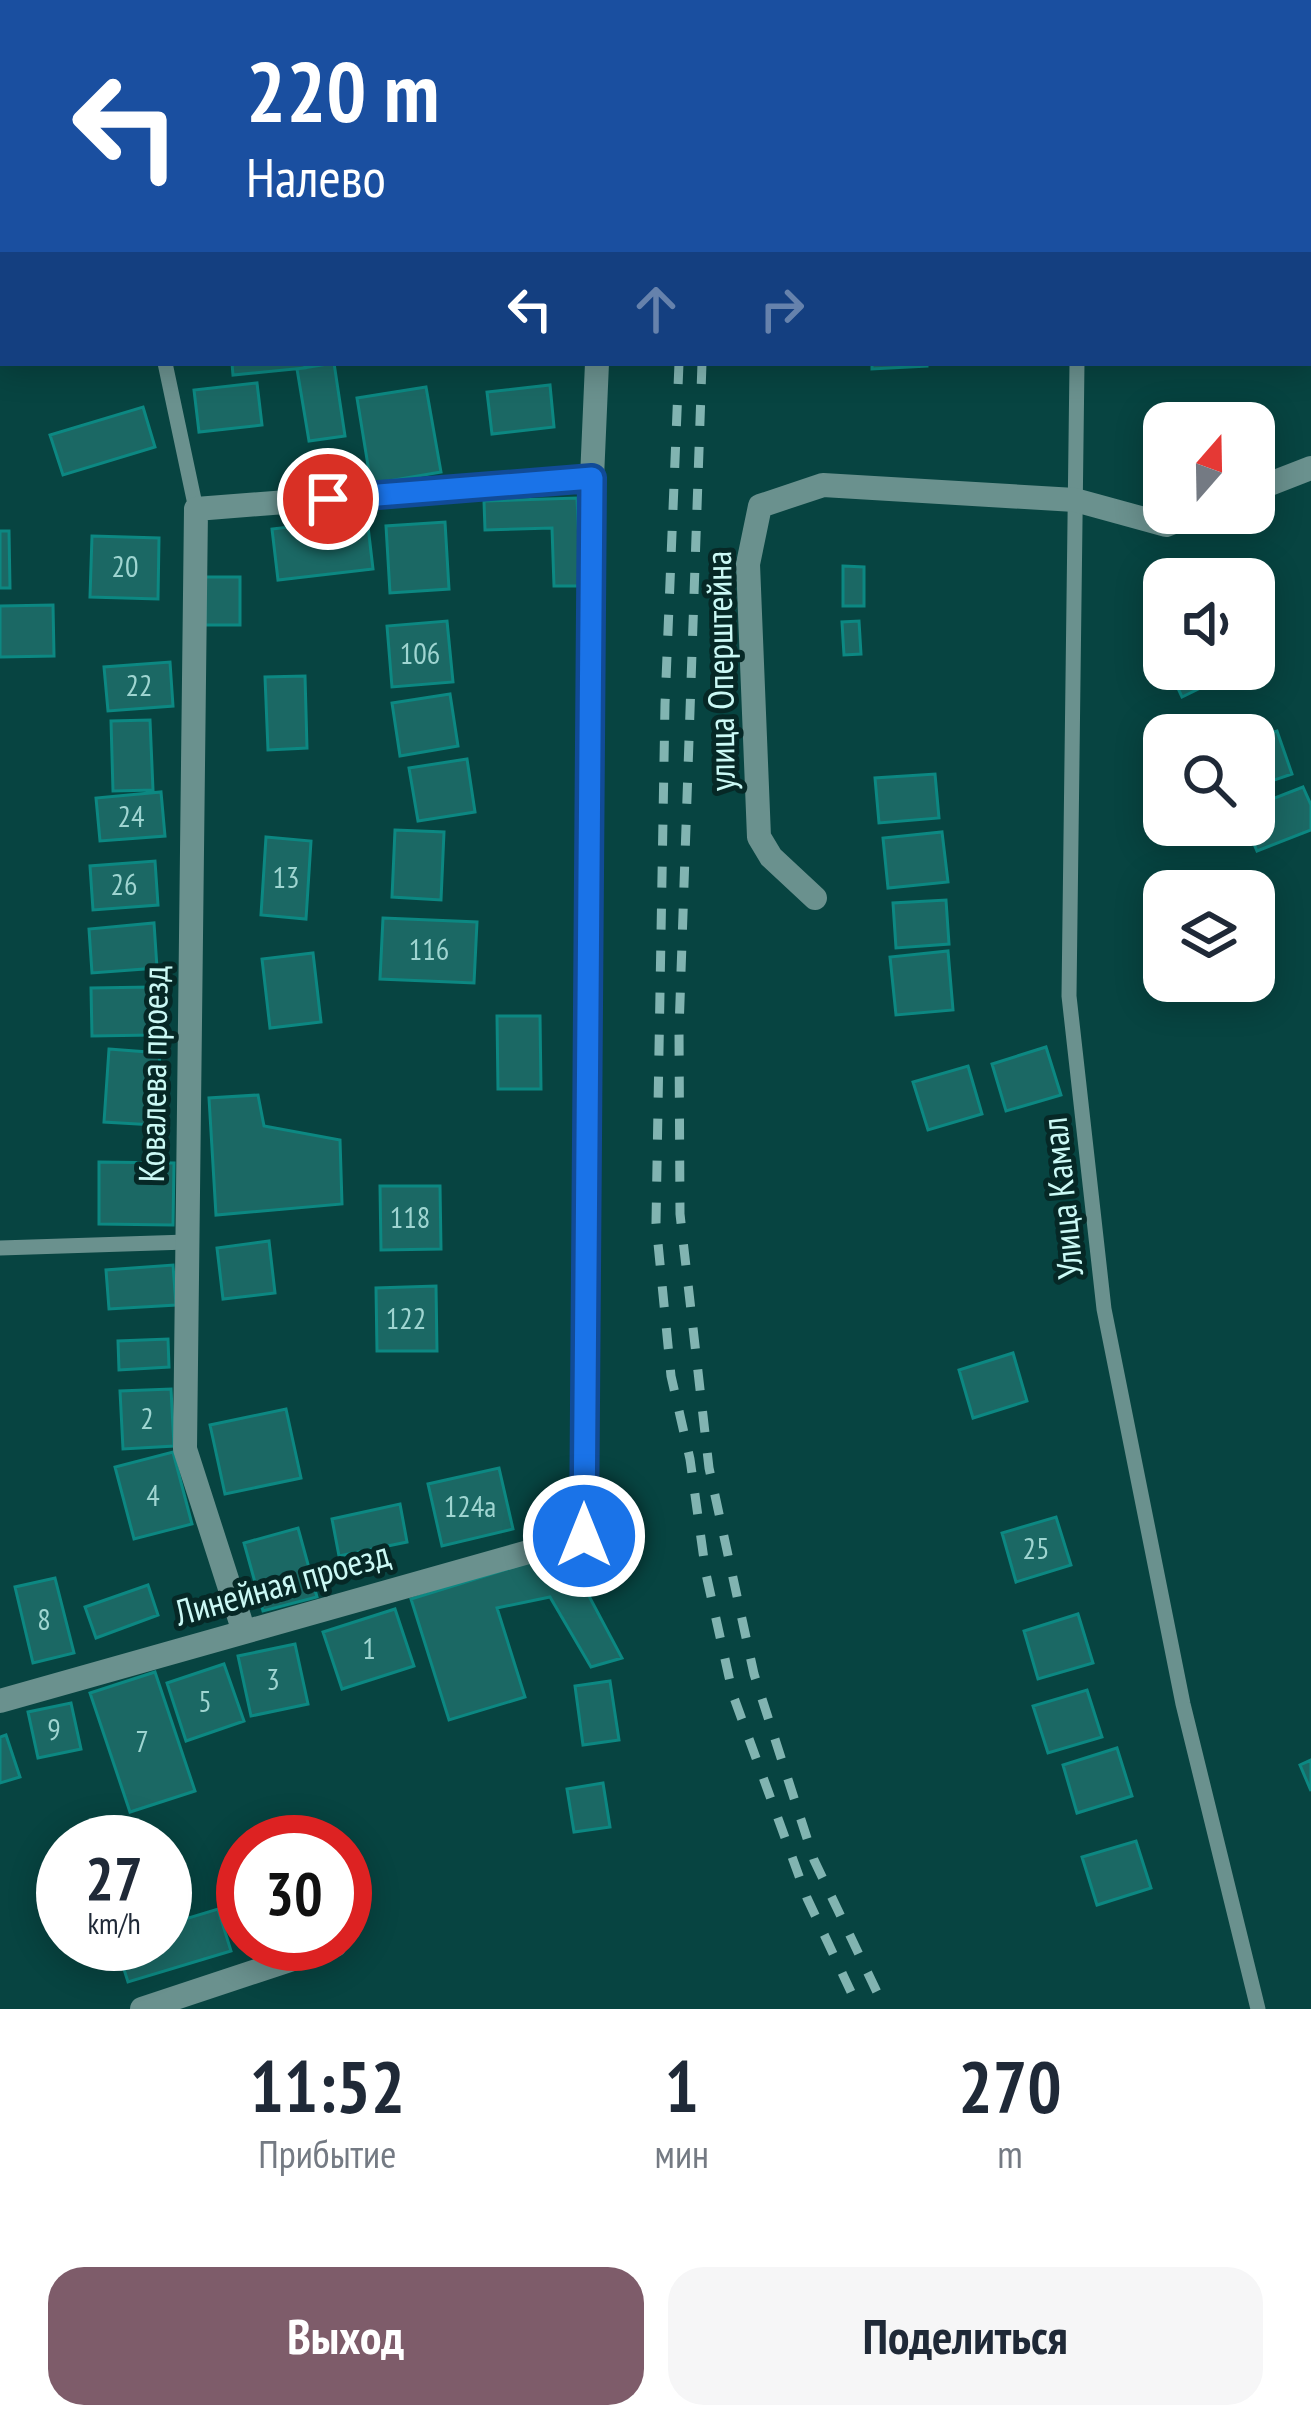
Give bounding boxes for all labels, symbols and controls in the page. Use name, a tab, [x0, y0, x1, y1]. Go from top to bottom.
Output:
text: 220 m	[246, 36, 439, 145]
icon: left	[48, 48, 204, 204]
text: Налево	[246, 142, 386, 212]
icon: left	[497, 276, 563, 342]
icon: ahead	[623, 276, 689, 342]
icon: right	[749, 276, 815, 342]
north arrow	[1143, 402, 1275, 534]
map controls	[1143, 402, 1275, 1002]
pin	[277, 448, 379, 550]
icon: arrive	[295, 466, 361, 532]
house number: 20	[112, 546, 139, 585]
street label: улица Оперштейна	[694, 550, 745, 792]
button: sound	[1143, 558, 1275, 690]
house number: 106	[400, 633, 440, 672]
house number: 22	[126, 665, 153, 704]
button: search	[1143, 714, 1275, 846]
house number: 24	[118, 796, 145, 835]
house number: 13	[273, 857, 300, 896]
house number: 26	[111, 864, 138, 903]
button: layers	[1143, 870, 1275, 1002]
house number: 116	[409, 929, 449, 968]
street label: Ковалева проезд	[127, 965, 178, 1183]
street label: Улица Камал	[1030, 1115, 1093, 1281]
house number: 118	[390, 1197, 430, 1236]
house number: 122	[386, 1298, 426, 1337]
house number: 2	[140, 1398, 154, 1437]
position arrow	[521, 1473, 647, 1599]
house number: 4	[146, 1475, 160, 1514]
house number: 124а	[444, 1486, 496, 1525]
house number: 25	[1023, 1528, 1050, 1567]
street label: Линейная проезд	[168, 1529, 395, 1636]
house number: 8	[37, 1599, 51, 1638]
house number: 1	[362, 1628, 376, 1667]
house number: 3	[266, 1659, 280, 1698]
house number: 5	[198, 1681, 212, 1720]
house number: 9	[47, 1709, 61, 1748]
house number: 7	[135, 1721, 149, 1760]
speed limit sign: 30	[216, 1815, 372, 1971]
text: 27	[85, 1839, 143, 1917]
text: km/h	[87, 1903, 141, 1942]
text: 11:52	[249, 2039, 405, 2132]
text: 1	[665, 2039, 699, 2132]
text: 270	[958, 2039, 1062, 2132]
text: Прибытие	[258, 2128, 396, 2179]
text: мин	[655, 2128, 709, 2179]
text: m	[997, 2128, 1023, 2179]
button: Выход	[48, 2267, 644, 2405]
button: Поделиться	[668, 2267, 1263, 2405]

